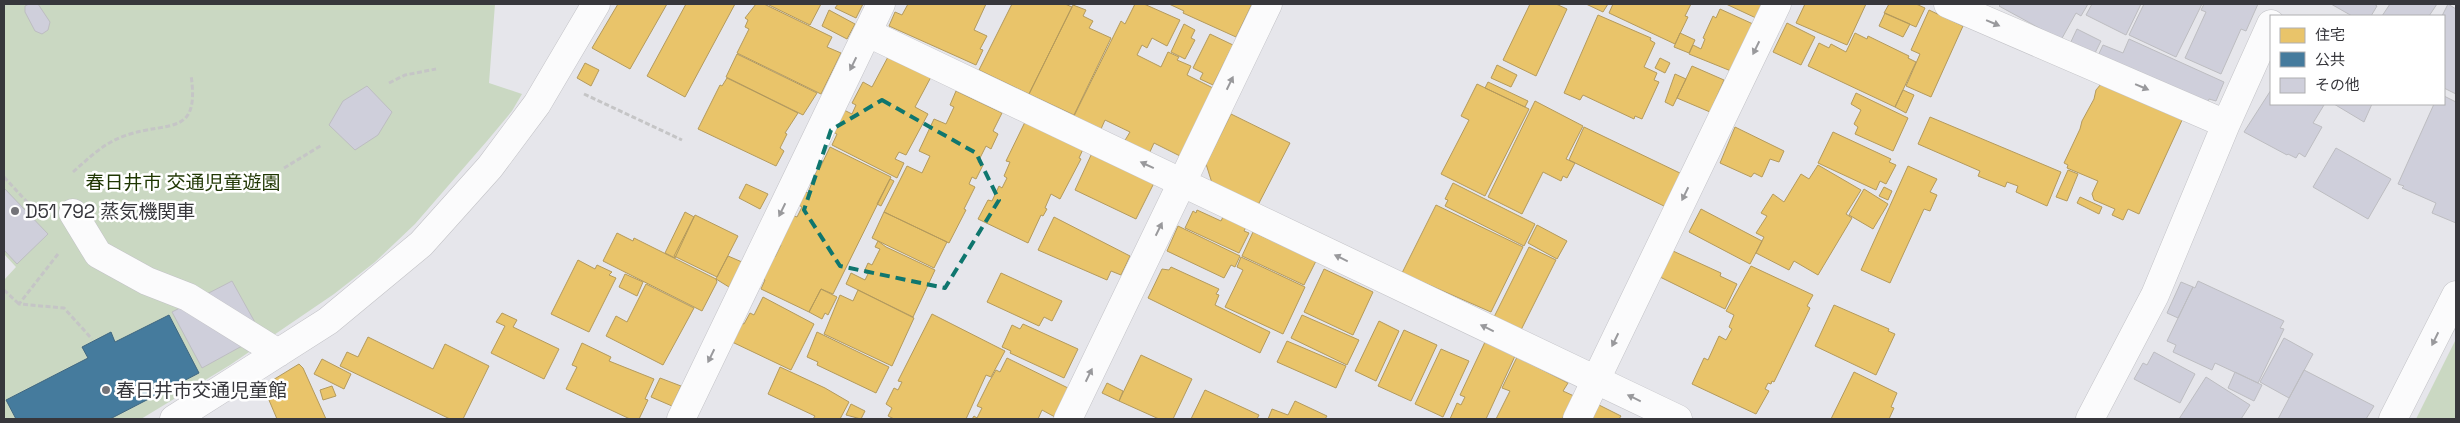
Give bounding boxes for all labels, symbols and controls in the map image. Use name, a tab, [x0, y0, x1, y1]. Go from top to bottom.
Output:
legend	[2270, 15, 2445, 105]
one-way arrow	[1986, 19, 2000, 27]
text: 住宅	[2315, 25, 2345, 44]
one-way arrow	[1752, 41, 1760, 55]
text: 公共	[2315, 50, 2345, 69]
one-way arrow	[849, 56, 857, 71]
one-way arrow	[1226, 75, 1234, 90]
text: その他	[2315, 75, 2360, 94]
one-way arrow	[2135, 84, 2149, 92]
one-way arrow	[1140, 161, 1154, 169]
park label: 春日井市 交通児童遊園	[86, 170, 280, 195]
one-way arrow	[1681, 187, 1689, 201]
place label: D51 792 蒸気機関車	[25, 199, 195, 224]
one-way arrow	[778, 203, 786, 217]
marker: D51 792 蒸気機関車	[9, 205, 21, 217]
one-way arrow	[1155, 222, 1163, 236]
one-way arrow	[1334, 254, 1348, 262]
one-way arrow	[1480, 324, 1494, 332]
one-way arrow	[2431, 332, 2439, 346]
one-way arrow	[1611, 333, 1619, 347]
one-way arrow	[707, 349, 715, 363]
one-way arrow	[1085, 368, 1093, 382]
place label: 春日井市交通児童館	[116, 378, 287, 403]
marker: 春日井市交通児童館	[100, 384, 112, 396]
one-way arrow	[1627, 394, 1641, 402]

